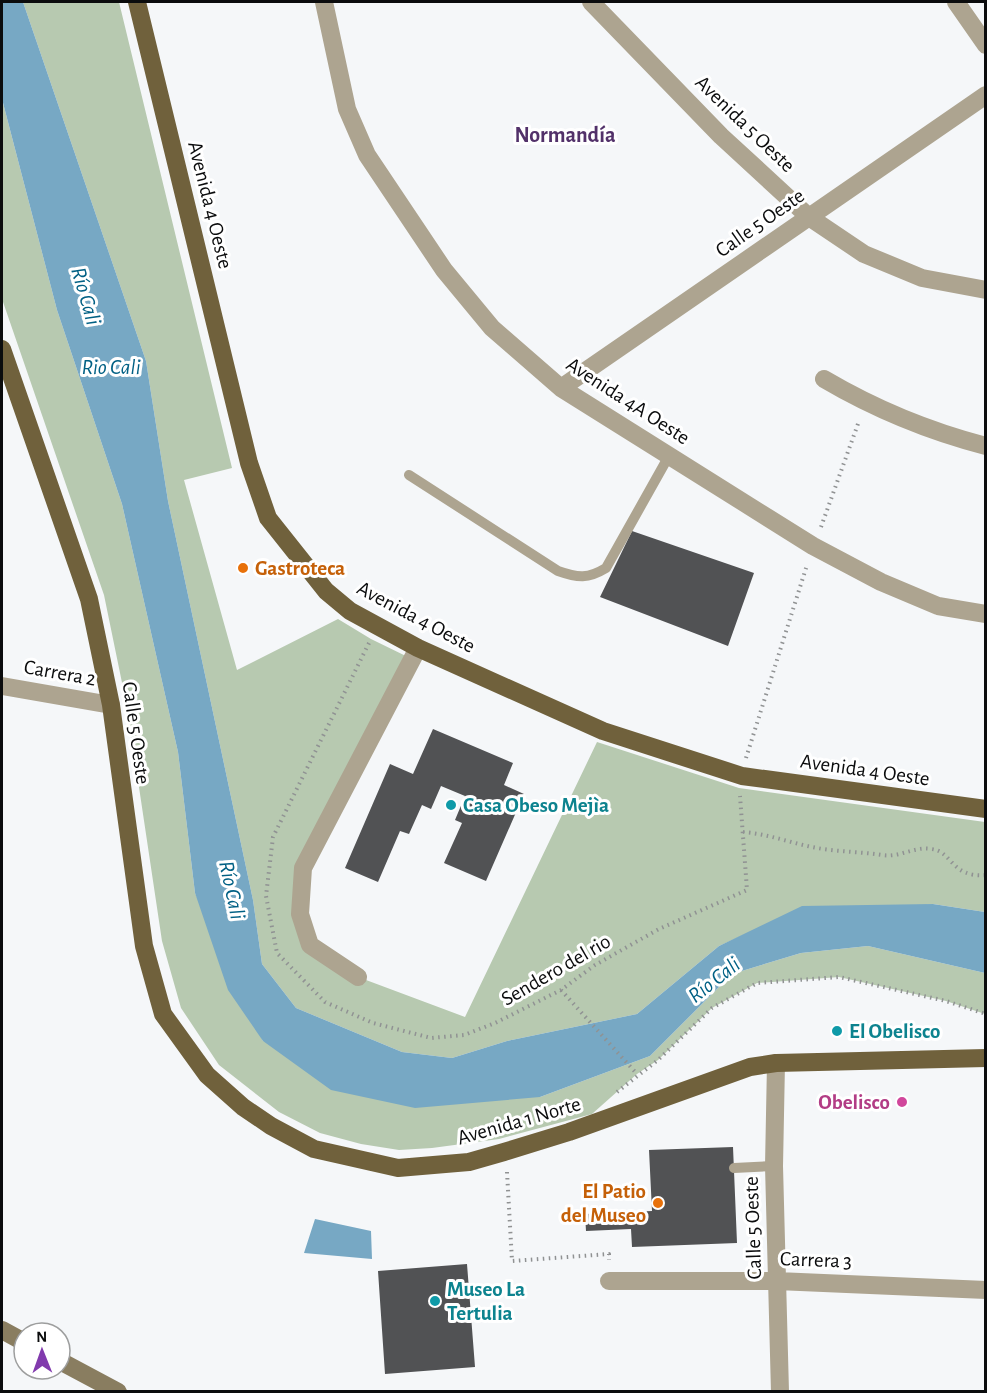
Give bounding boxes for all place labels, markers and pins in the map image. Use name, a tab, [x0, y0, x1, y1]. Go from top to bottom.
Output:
place label: Gastroteca	[255, 558, 345, 579]
marker: Gastroteca	[236, 561, 250, 575]
place label: Casa Obeso Mejìa	[463, 795, 609, 816]
marker: Casa Obeso Mejìa	[444, 798, 458, 812]
place label: El Obelisco	[849, 1021, 940, 1042]
marker: El Obelisco	[830, 1024, 844, 1038]
place label: Obelisco	[818, 1092, 890, 1113]
marker: Obelisco	[895, 1095, 909, 1109]
place label: El Patio del Museo	[561, 1181, 646, 1226]
marker: El Patio del Museo	[651, 1196, 665, 1210]
place label: Museo La Tertulia	[447, 1279, 525, 1324]
marker: Museo La Tertulia	[428, 1294, 442, 1308]

